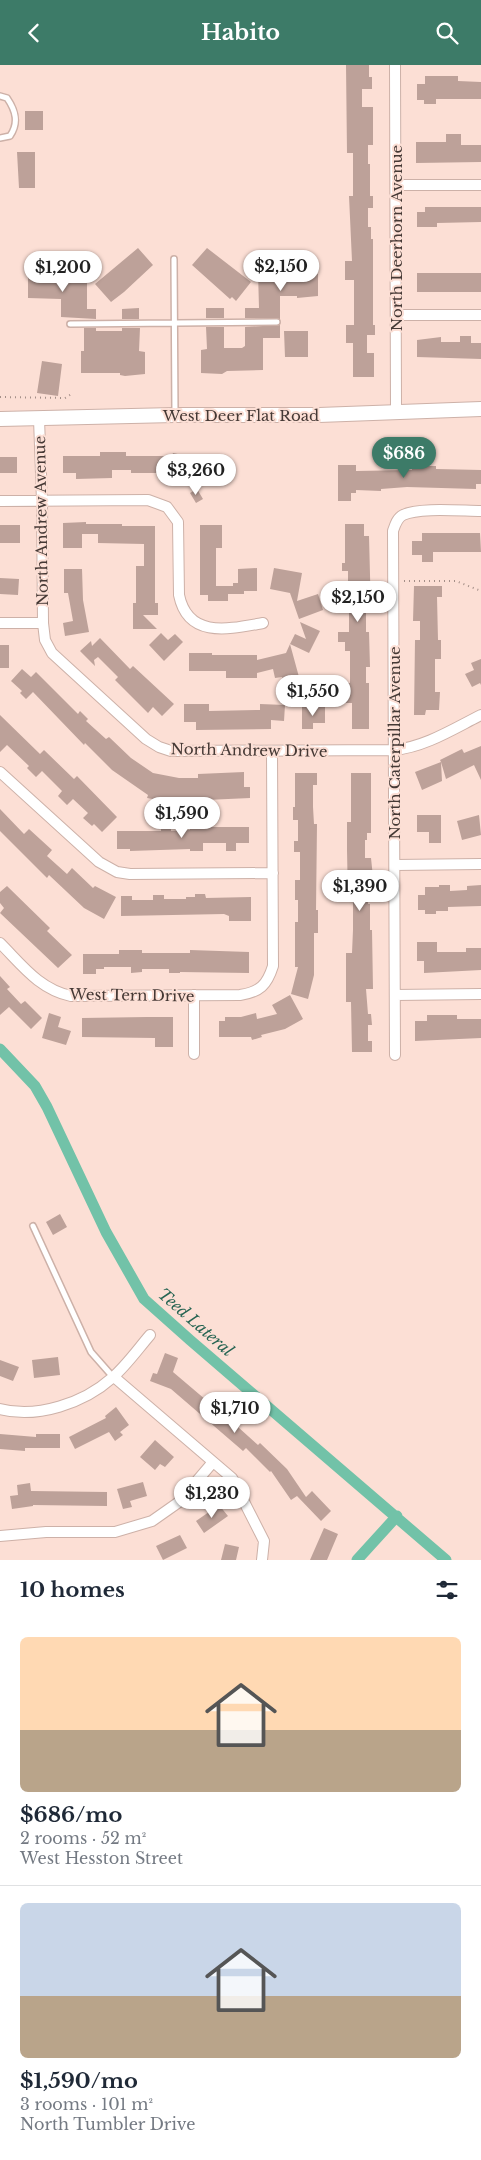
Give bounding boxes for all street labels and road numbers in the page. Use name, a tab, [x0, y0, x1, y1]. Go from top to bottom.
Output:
street label: North Deerhorn Avenue	[387, 145, 406, 331]
street label: West Deer Flat Road	[162, 406, 319, 425]
street label: North Andrew Avenue	[30, 436, 52, 606]
street label: North Caterpillar Avenue	[385, 646, 404, 840]
street label: North Andrew Drive	[170, 739, 328, 761]
street label: West Tern Drive	[68, 984, 195, 1006]

